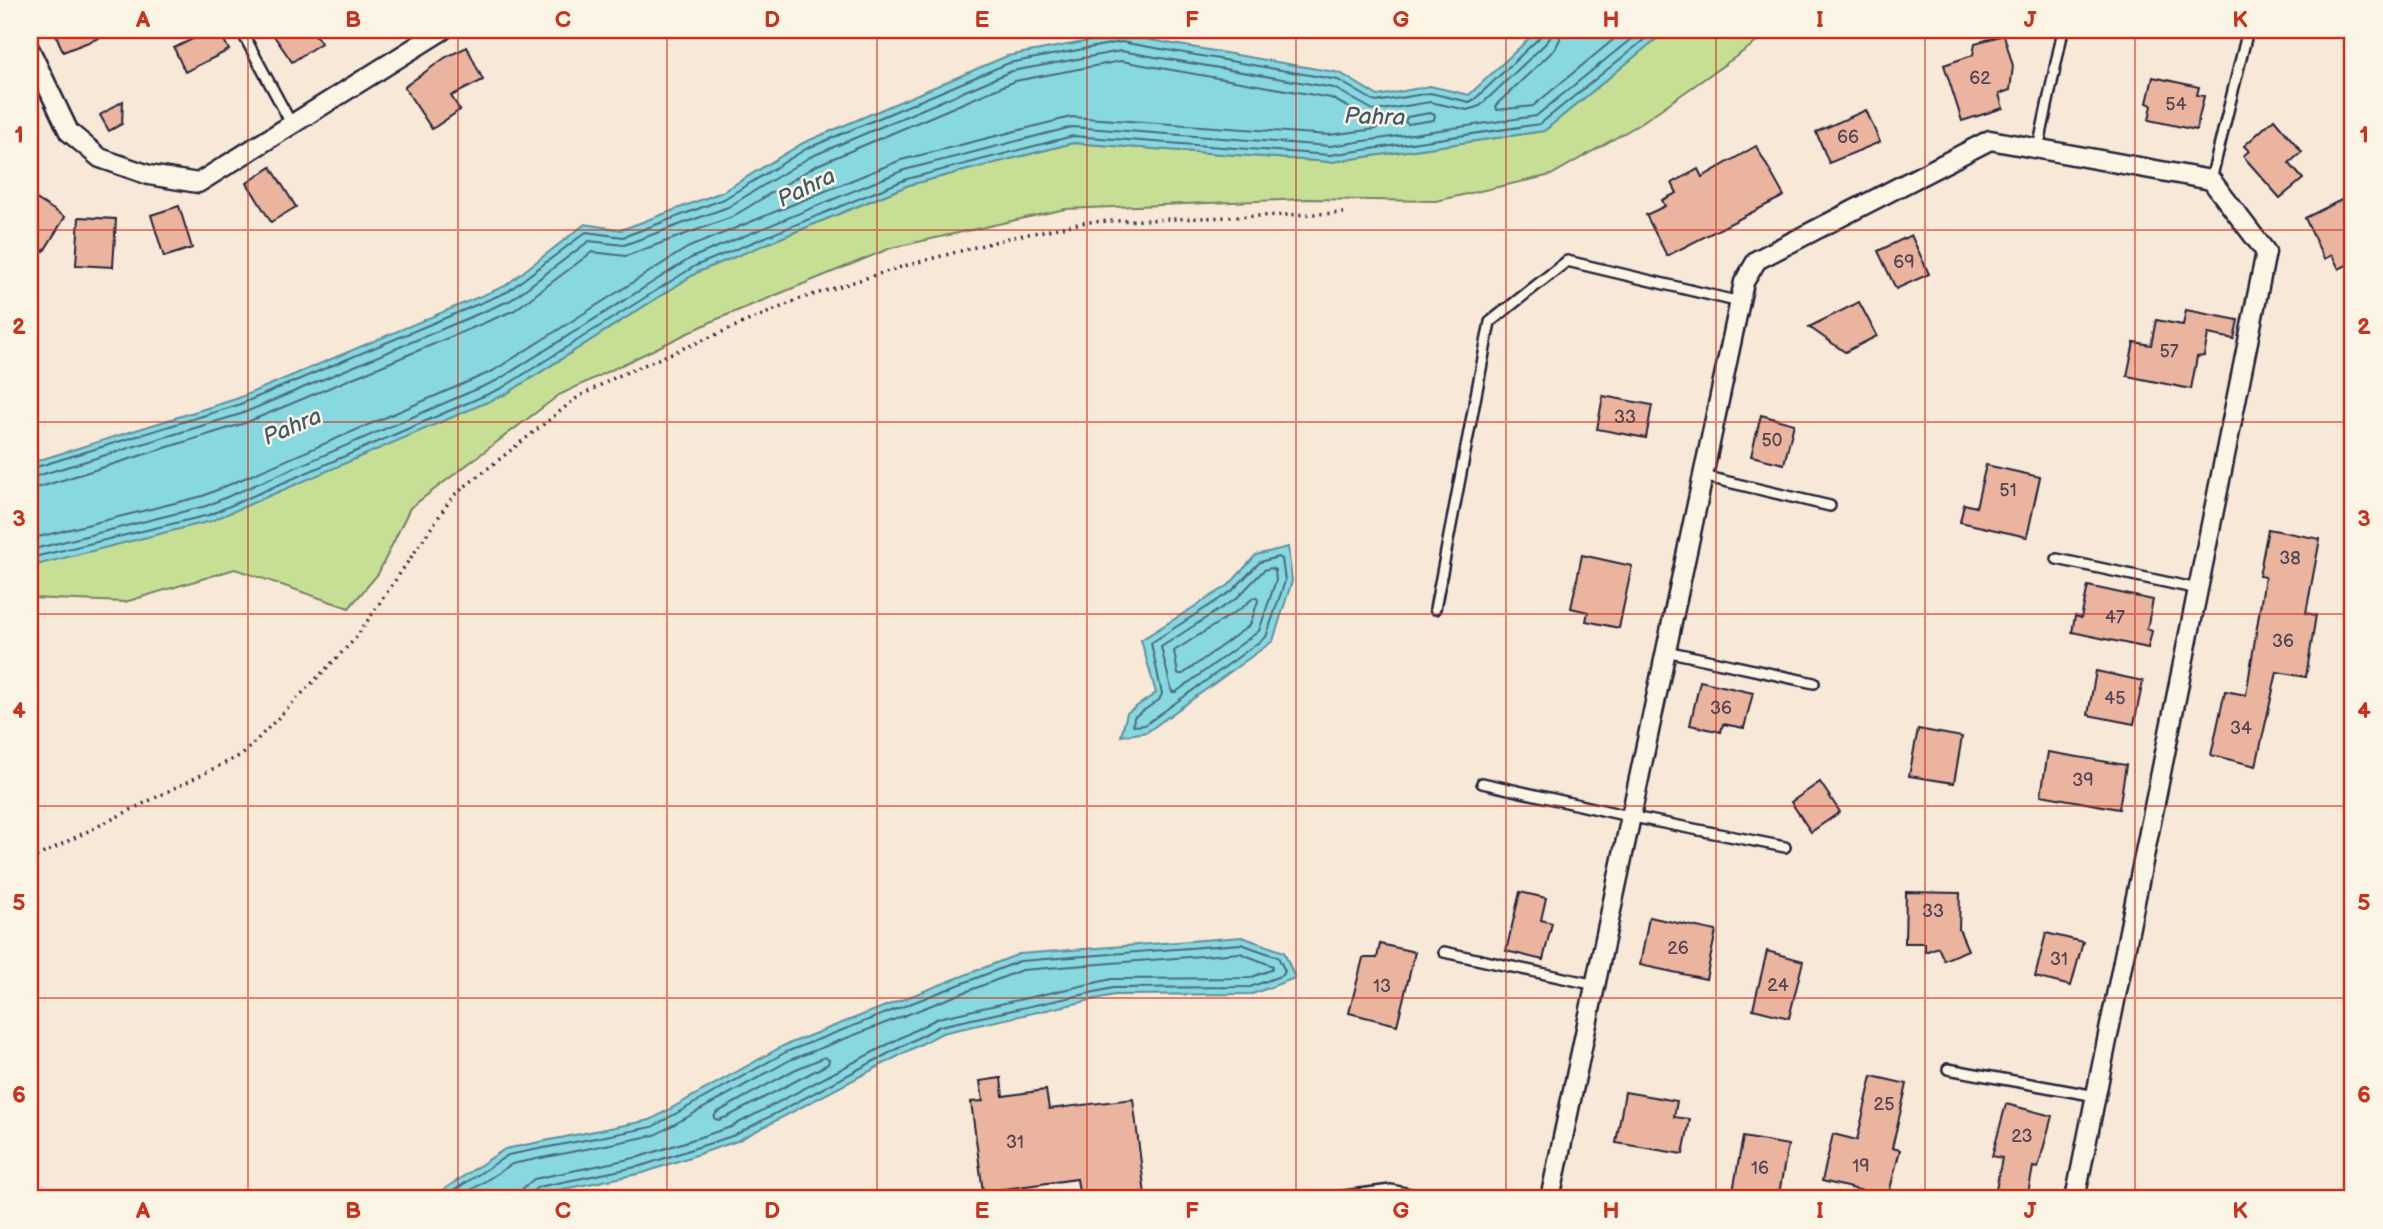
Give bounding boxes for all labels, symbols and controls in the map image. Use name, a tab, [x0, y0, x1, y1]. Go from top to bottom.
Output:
text: A	[135, 6, 151, 34]
text: B	[345, 6, 361, 34]
text: C	[555, 6, 571, 34]
text: D	[764, 6, 780, 34]
text: E	[975, 6, 990, 34]
text: F	[1185, 6, 1199, 34]
text: G	[1393, 6, 1410, 34]
text: H	[1602, 6, 1620, 34]
text: I	[1816, 6, 1824, 34]
text: J	[2024, 6, 2037, 34]
text: K	[2232, 6, 2248, 34]
house number: 62	[1969, 68, 1991, 89]
house number: 54	[2165, 94, 2187, 115]
water label: Pahra	[1344, 102, 1406, 132]
text: 1	[14, 121, 24, 149]
text: 1	[2359, 121, 2369, 149]
house number: 66	[1837, 127, 1859, 148]
water label: Pahra	[773, 162, 840, 214]
house number: 69	[1893, 252, 1915, 273]
text: 2	[12, 313, 26, 341]
text: 2	[2357, 313, 2371, 341]
house number: 57	[2159, 341, 2179, 362]
water label: Pahra	[259, 402, 326, 452]
house number: 33	[1614, 407, 1636, 428]
house number: 50	[1762, 430, 1782, 451]
house number: 51	[1999, 480, 2017, 501]
text: 3	[12, 505, 26, 533]
text: 3	[2357, 505, 2371, 533]
house number: 38	[2279, 548, 2301, 569]
house number: 47	[2105, 607, 2125, 628]
house number: 36	[2272, 631, 2294, 652]
house number: 45	[2104, 688, 2126, 709]
text: 4	[12, 697, 26, 725]
text: 4	[2357, 697, 2371, 725]
house number: 36	[1710, 698, 1732, 719]
house number: 34	[2230, 718, 2252, 739]
house number: 39	[2072, 770, 2094, 791]
text: 5	[12, 889, 26, 917]
text: 5	[2357, 889, 2371, 917]
house number: 33	[1922, 901, 1944, 922]
house number: 26	[1667, 938, 1689, 959]
house number: 31	[2050, 949, 2068, 970]
house number: 24	[1767, 975, 1789, 996]
house number: 13	[1373, 976, 1391, 997]
text: 6	[12, 1081, 26, 1109]
text: 6	[2357, 1081, 2371, 1109]
house number: 25	[1874, 1094, 1894, 1115]
house number: 23	[2011, 1126, 2033, 1147]
house number: 31	[1006, 1132, 1024, 1153]
house number: 19	[1852, 1156, 1870, 1177]
house number: 16	[1751, 1158, 1769, 1179]
text: A	[135, 1197, 151, 1225]
text: B	[345, 1197, 361, 1225]
text: C	[555, 1197, 571, 1225]
text: D	[764, 1197, 780, 1225]
text: E	[975, 1197, 990, 1225]
text: F	[1185, 1197, 1199, 1225]
text: G	[1393, 1197, 1410, 1225]
text: H	[1602, 1197, 1620, 1225]
text: I	[1816, 1197, 1824, 1225]
text: J	[2024, 1197, 2037, 1225]
text: K	[2232, 1197, 2248, 1225]

